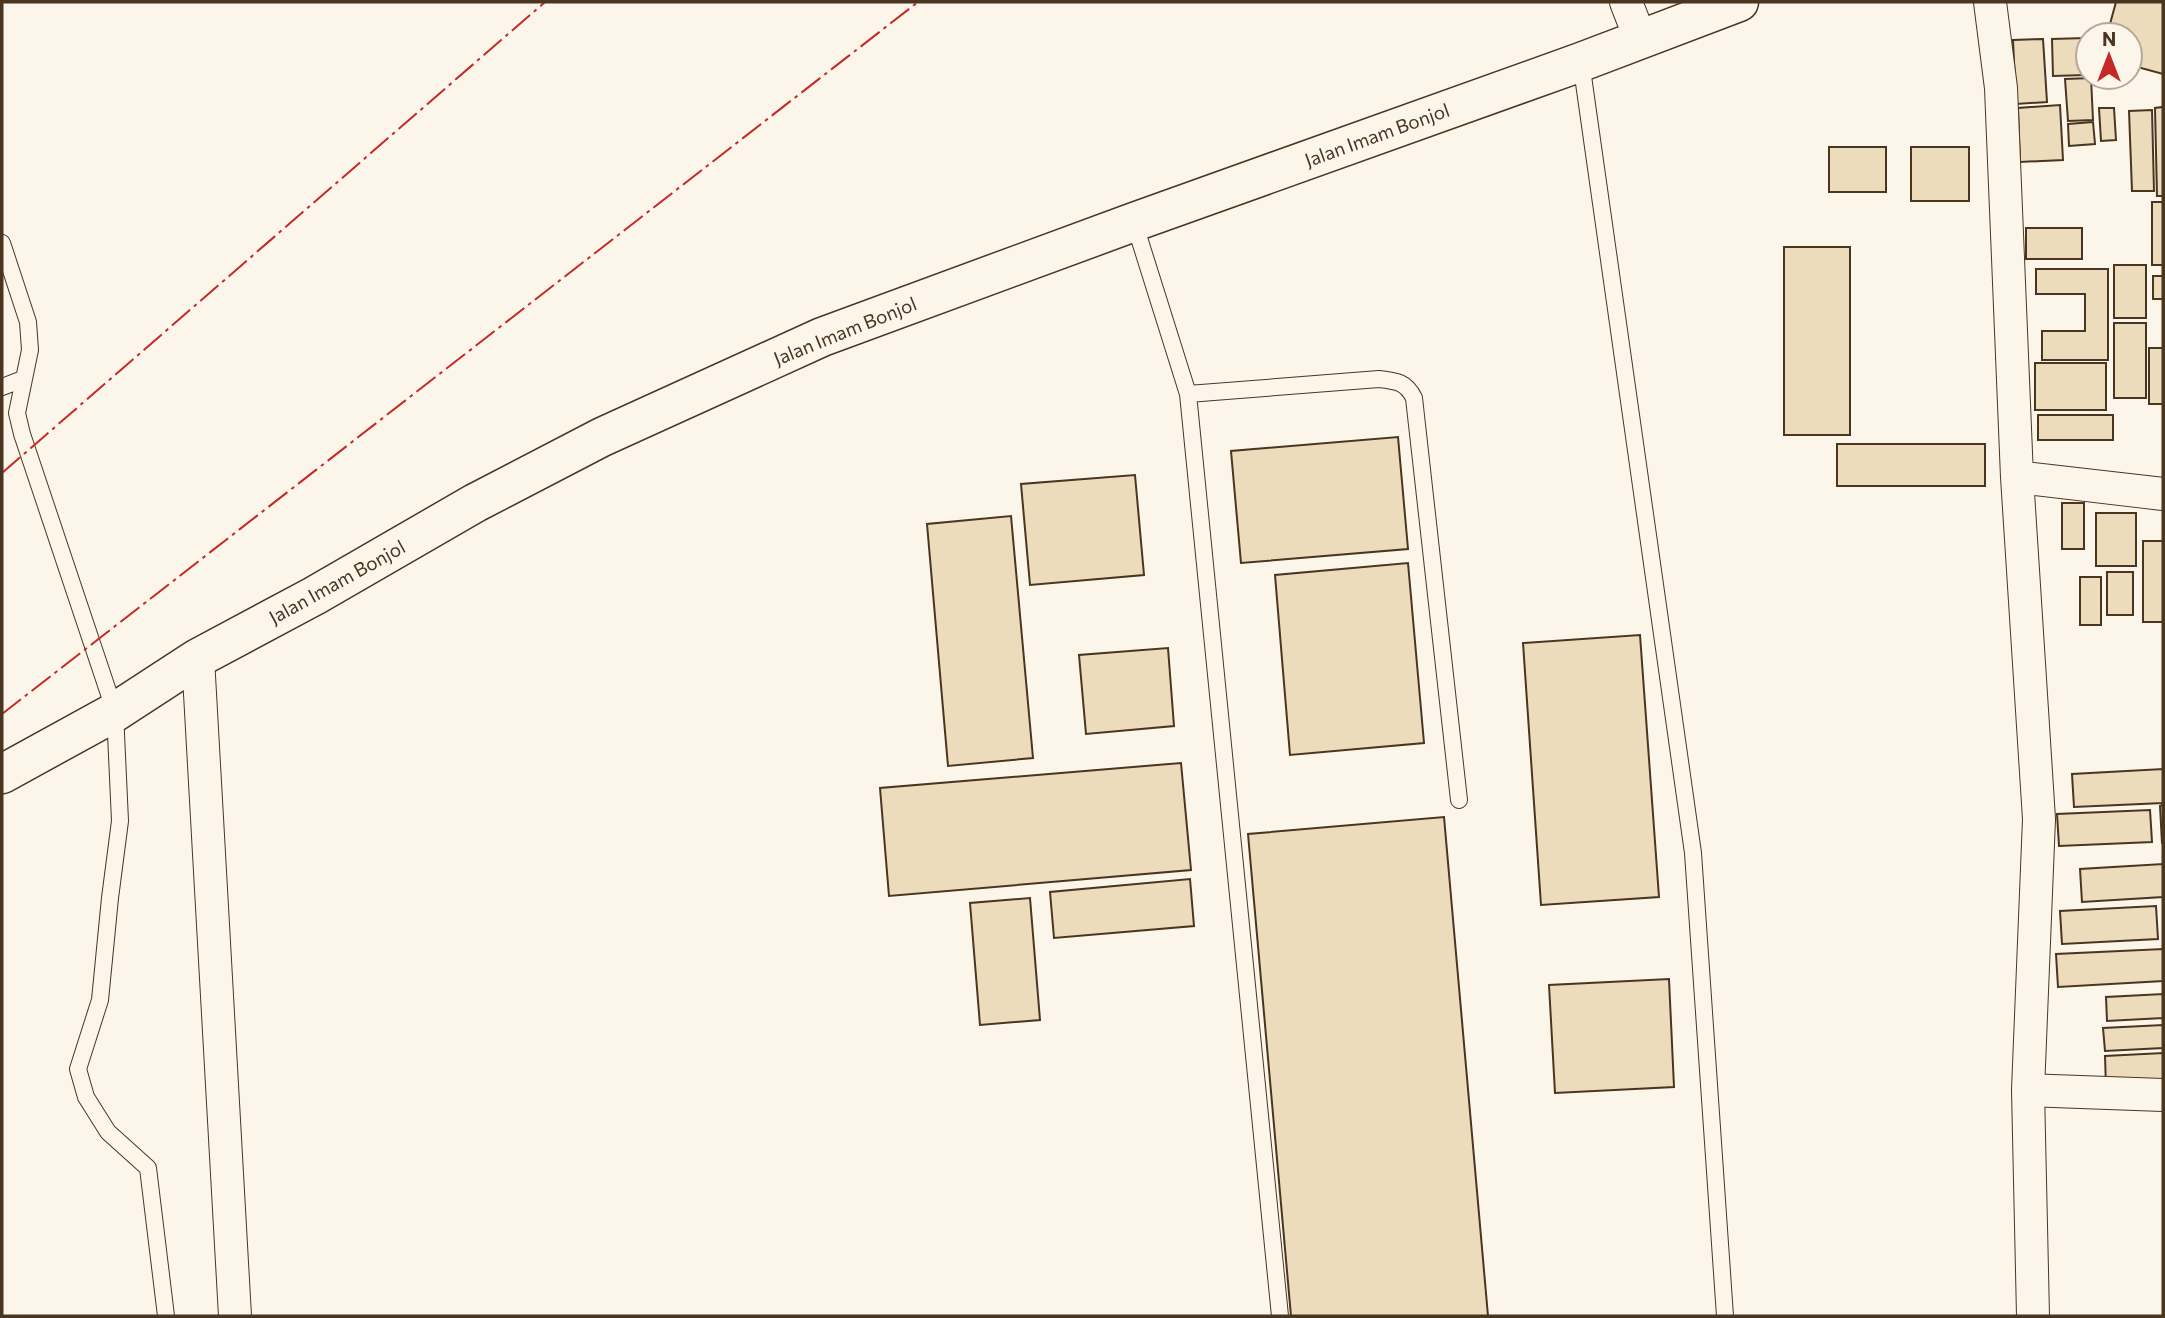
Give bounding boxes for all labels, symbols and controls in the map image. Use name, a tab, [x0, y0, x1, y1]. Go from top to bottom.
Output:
north arrow	[2074, 21, 2144, 91]
text: N	[2102, 27, 2116, 50]
street label: Jalan Imam Bonjol	[1301, 98, 1452, 171]
street label: Jalan Imam Bonjol	[770, 291, 920, 370]
street label: Jalan Imam Bonjol	[265, 535, 409, 629]

